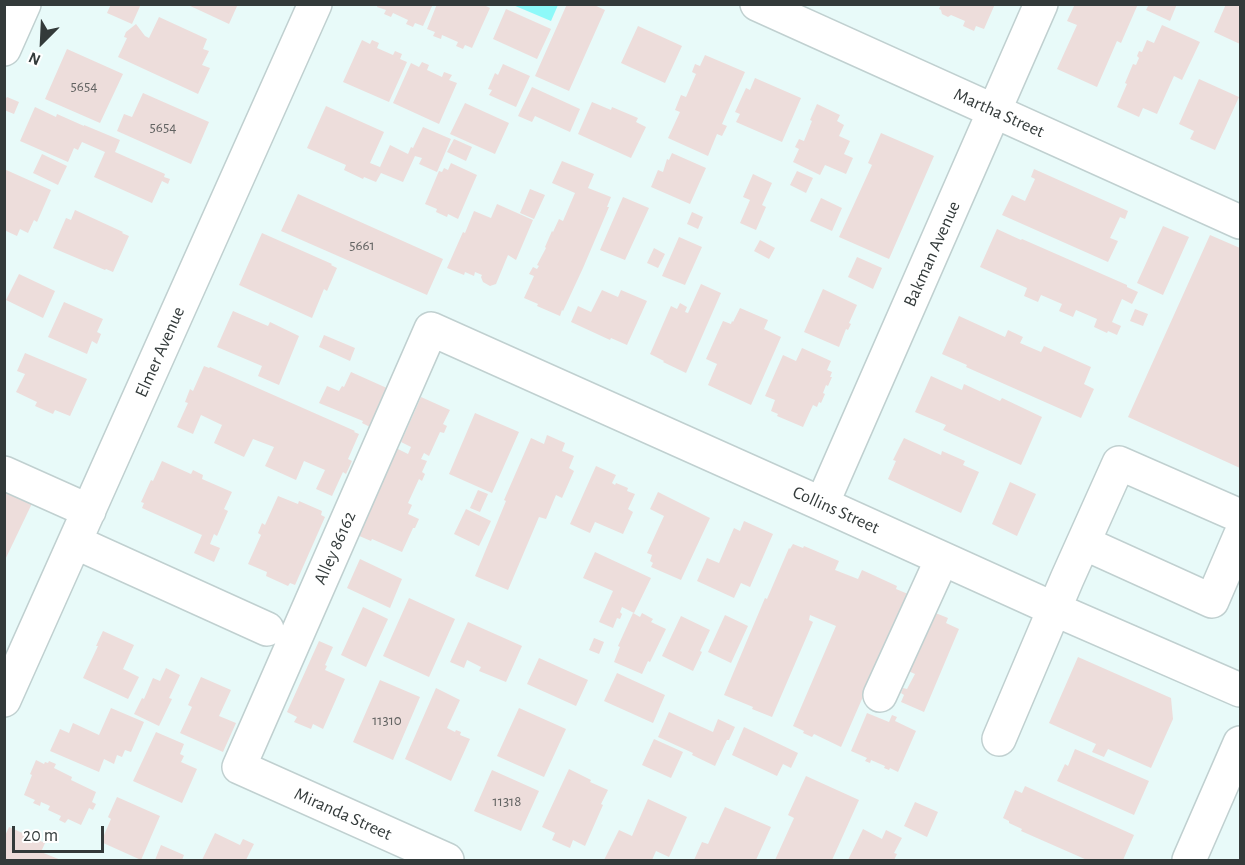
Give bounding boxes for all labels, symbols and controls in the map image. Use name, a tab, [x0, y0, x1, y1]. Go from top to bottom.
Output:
north arrow	[12, 12, 72, 72]
text: N	[26, 49, 43, 68]
house number: 5654	[71, 77, 97, 95]
street label: Martha Street	[950, 83, 1048, 143]
house number: 5654	[150, 118, 176, 136]
street label: Bakman Avenue	[899, 198, 965, 310]
house number: 5661	[349, 236, 375, 254]
street label: Elmer Avenue	[130, 303, 190, 401]
street label: Collins Street	[789, 481, 883, 539]
street label: Alley 86162	[309, 508, 361, 588]
house number: 11310	[372, 711, 402, 729]
street label: Miranda Street	[291, 783, 395, 845]
house number: 11318	[493, 792, 521, 810]
scale bar	[15, 814, 106, 852]
text: 20 m	[23, 827, 58, 845]

